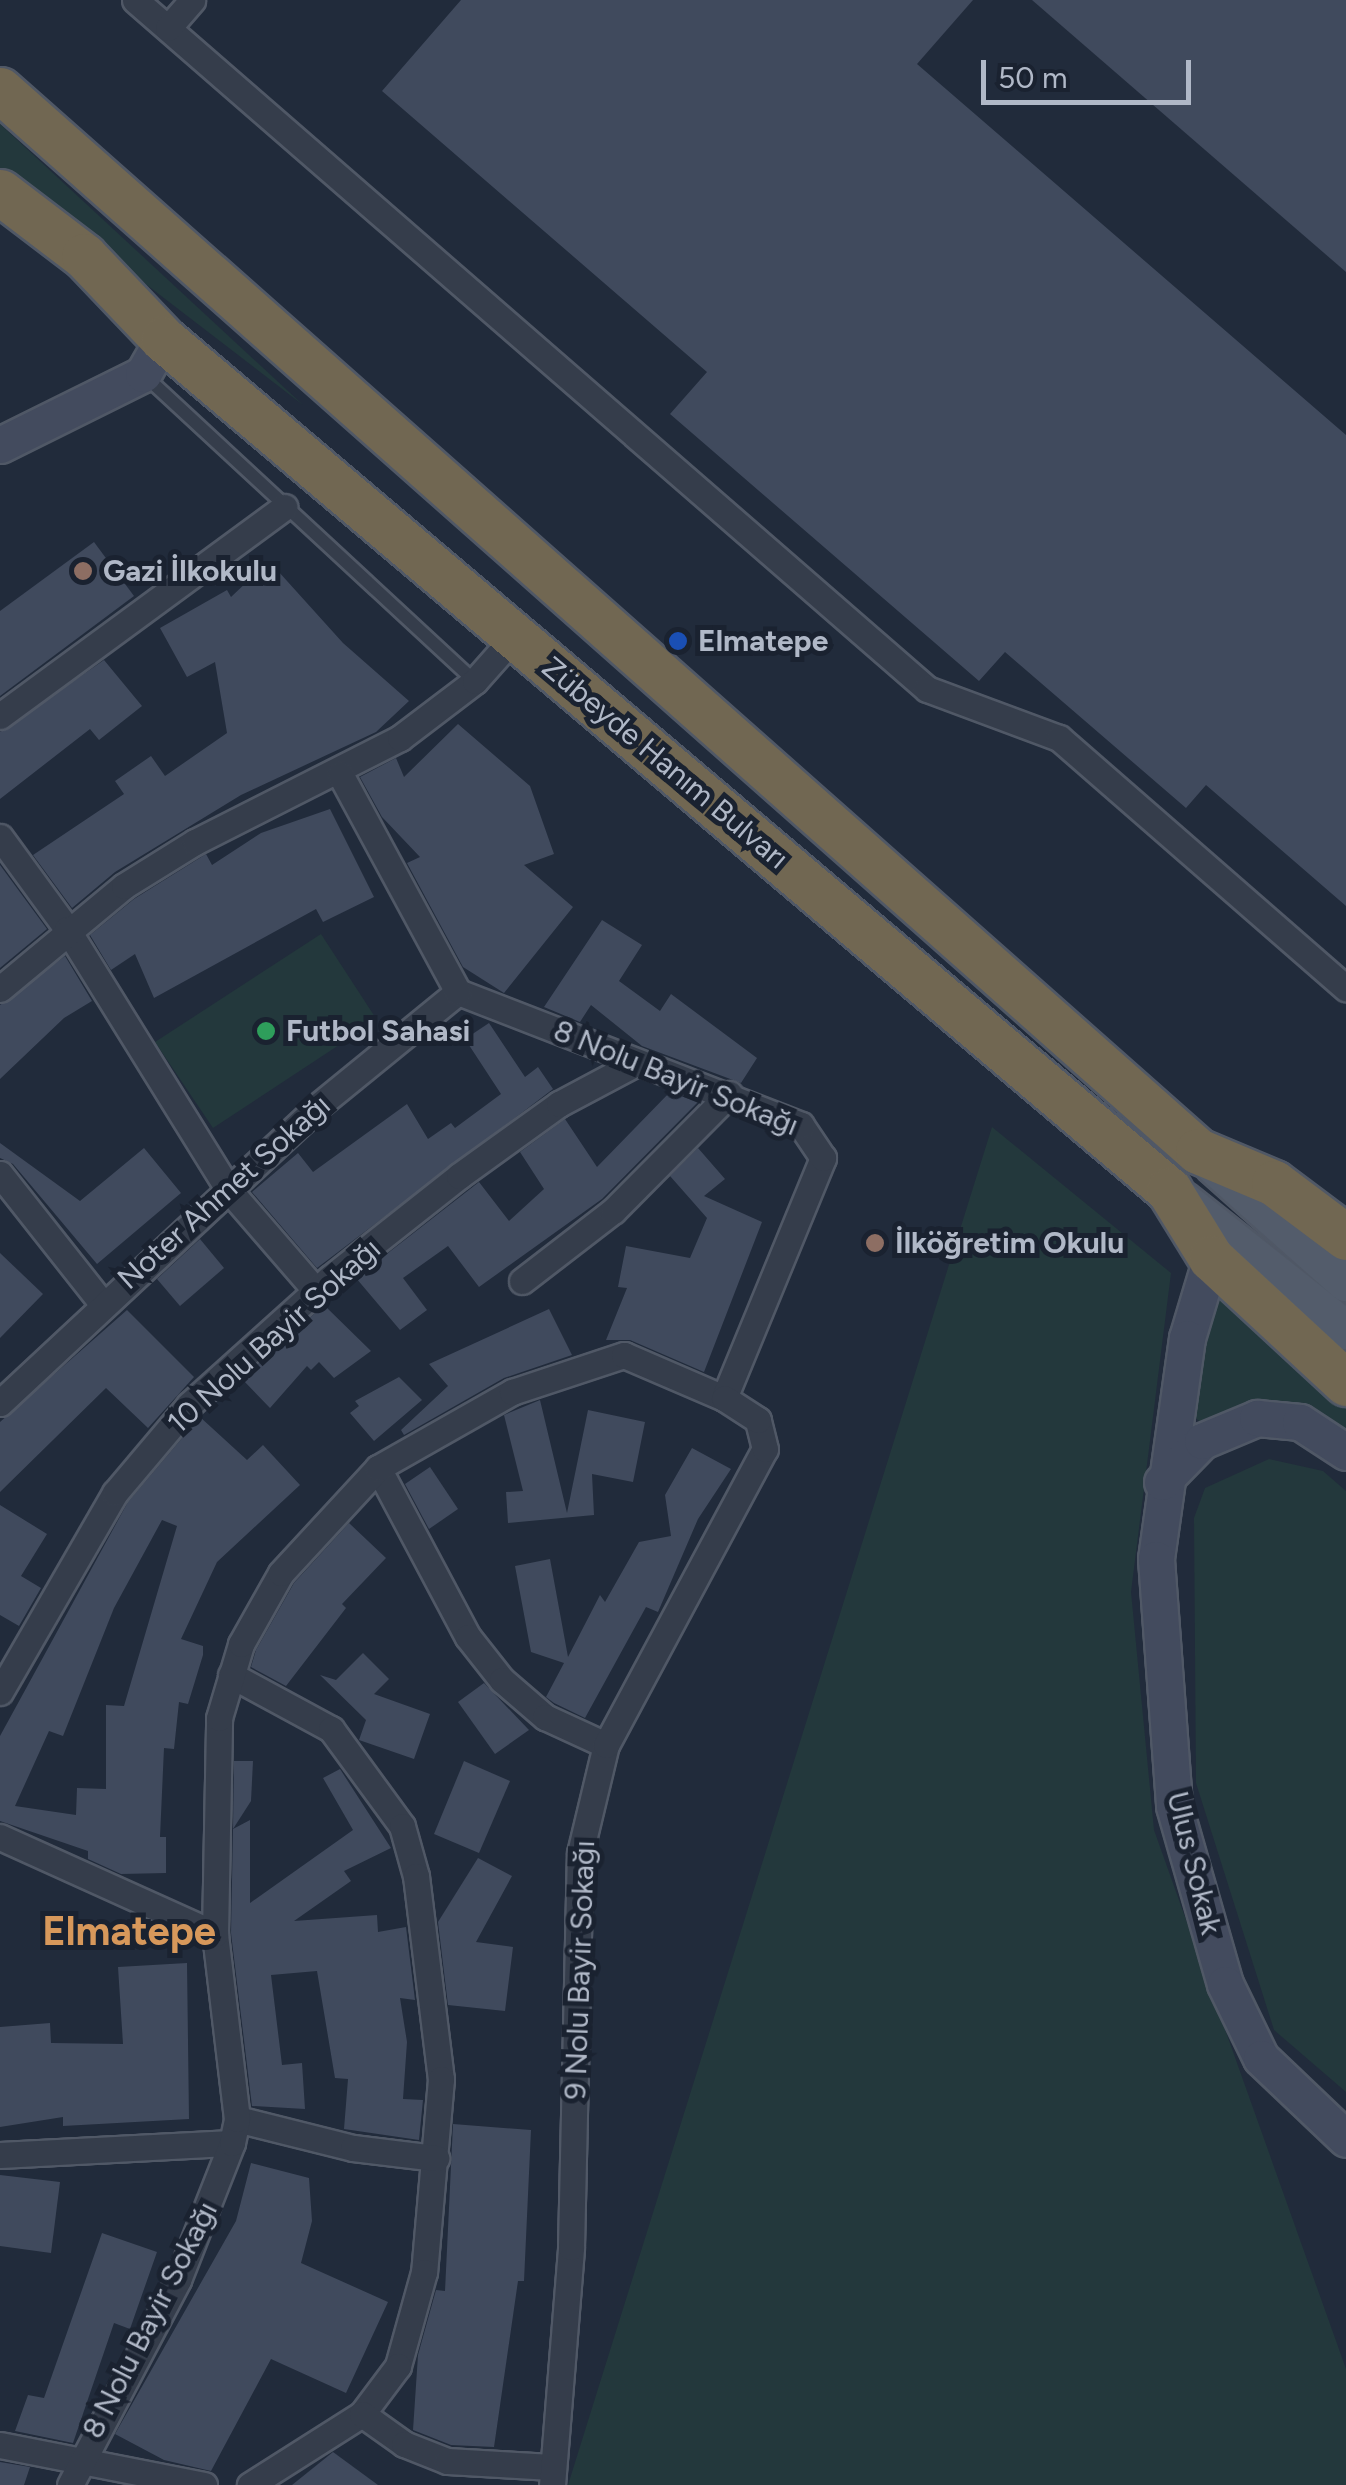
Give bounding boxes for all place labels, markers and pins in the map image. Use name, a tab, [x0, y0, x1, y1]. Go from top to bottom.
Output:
place label: Gazi İlkokulu	[103, 553, 277, 589]
marker: Gazi İlkokulu	[72, 560, 94, 582]
place label: Elmatepe	[698, 623, 828, 659]
marker: Elmatepe	[667, 630, 689, 652]
place label: Futbol Sahasi	[286, 1013, 470, 1049]
marker: Futbol Sahasi	[255, 1020, 277, 1042]
place label: İlköğretim Okulu	[895, 1225, 1124, 1261]
marker: İlköğretim Okulu	[864, 1232, 886, 1254]

